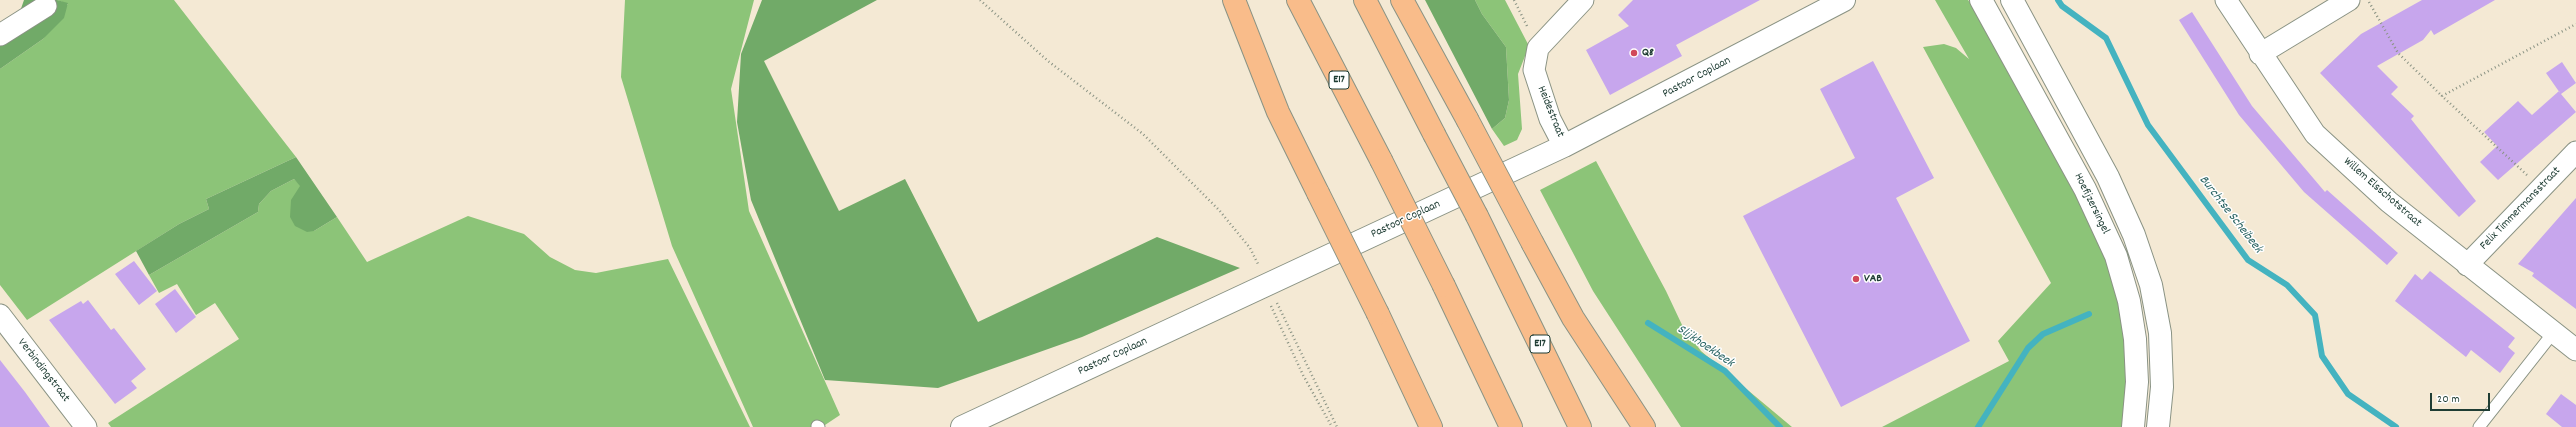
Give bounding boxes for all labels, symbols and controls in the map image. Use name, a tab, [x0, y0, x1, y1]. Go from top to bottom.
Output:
place label: Q8	[1642, 46, 1654, 60]
marker: Q8	[1629, 48, 1639, 58]
street label: Pastoor Coplaan	[1661, 54, 1733, 102]
road number: E17	[1329, 71, 1349, 89]
street label: Heidestraat	[1533, 84, 1567, 140]
street label: Willem Elsschotstraat	[2340, 155, 2424, 231]
street label: Felix Timmermansstraat	[2478, 164, 2564, 254]
street label: Hoefijzersingel	[2070, 171, 2112, 237]
water label: Burchtse Scheibeek	[2195, 173, 2265, 257]
street label: Pastoor Coplaan	[1369, 198, 1443, 242]
place label: VAB	[1864, 272, 1882, 286]
marker: VAB	[1851, 274, 1861, 284]
water label: Slijkhoekbeek	[1674, 322, 1736, 372]
street label: Pastoor Coplaan	[1076, 335, 1150, 379]
road number: E17	[1530, 335, 1550, 353]
street label: Verbindingstraat	[14, 336, 72, 406]
scale bar	[2432, 385, 2492, 411]
text: 20 m	[2437, 391, 2460, 408]

